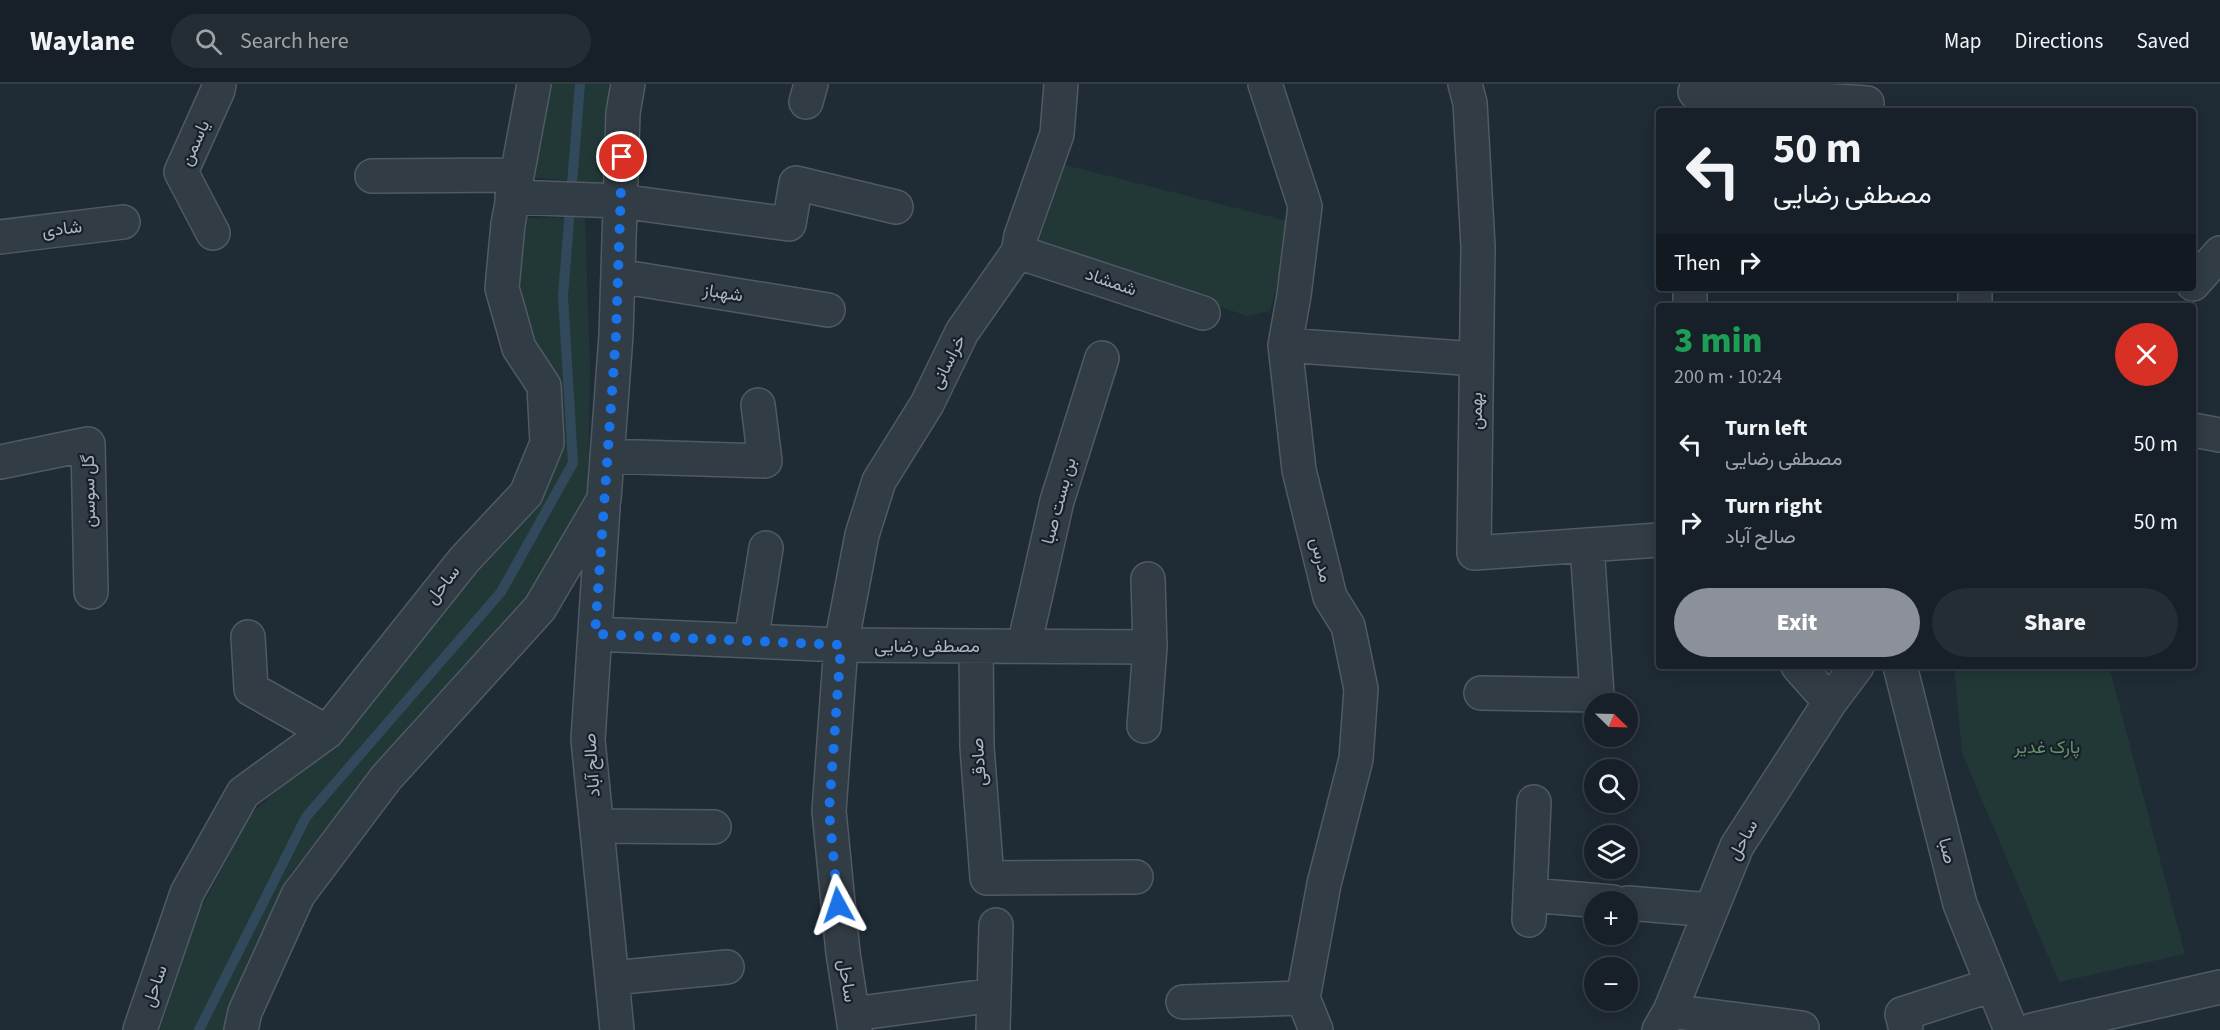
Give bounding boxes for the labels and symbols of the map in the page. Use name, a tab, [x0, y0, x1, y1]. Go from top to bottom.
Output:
street label: یاسمن	[174, 116, 216, 170]
pin	[596, 131, 647, 182]
street label: شادی	[41, 214, 83, 244]
street label: شمشاد	[1082, 262, 1140, 302]
street label: شهباز	[700, 277, 745, 308]
street label: خراسانی	[924, 331, 972, 393]
street label: بهمن	[1464, 392, 1489, 430]
street label: گل سوسن	[76, 454, 102, 528]
street label: بن بست صبا	[1035, 455, 1083, 547]
street label: مدرس	[1304, 535, 1338, 585]
street label: ساحل	[420, 560, 466, 610]
street label: مصطفی رضایی	[874, 634, 980, 659]
north arrow	[1584, 693, 1638, 747]
street label: صالح آباد	[577, 732, 607, 798]
park label: پارک غدیر	[2013, 735, 2080, 760]
street label: صادقی	[965, 737, 993, 787]
street label: ساحل	[1722, 815, 1764, 865]
street label: صبا	[1932, 835, 1962, 867]
position arrow	[806, 873, 870, 937]
street label: ساحل	[831, 958, 863, 1004]
street label: ساحل	[136, 962, 174, 1010]

